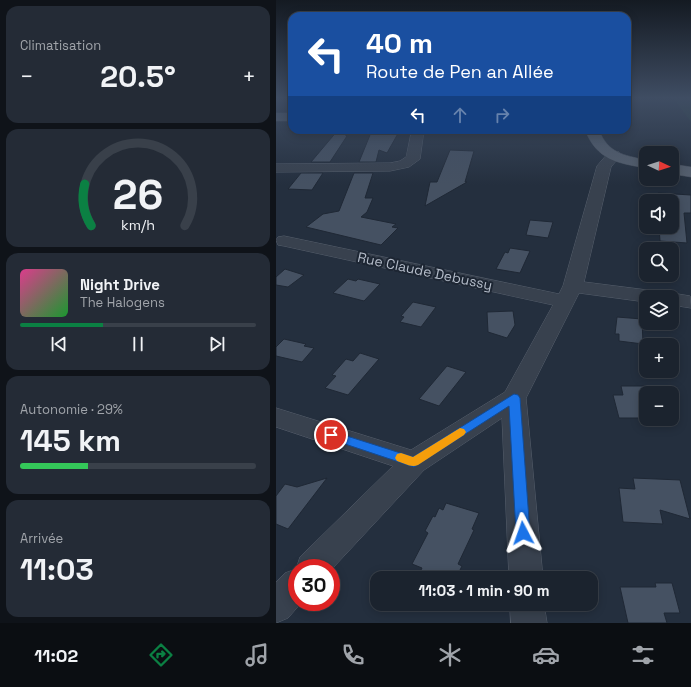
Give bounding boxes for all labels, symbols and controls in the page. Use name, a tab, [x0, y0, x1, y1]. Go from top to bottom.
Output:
text: 40 m	[366, 25, 433, 61]
icon: left	[300, 28, 352, 80]
text: Climatisation	[20, 37, 101, 54]
text: 20.5°	[100, 57, 176, 96]
text: Route de Pen an Allée	[366, 60, 554, 83]
text: −	[20, 62, 34, 90]
text: +	[242, 62, 256, 90]
icon: left	[407, 104, 429, 126]
icon: ahead	[449, 104, 471, 126]
icon: right	[491, 104, 513, 126]
north arrow	[639, 146, 679, 186]
map controls	[639, 146, 679, 426]
text: 26	[113, 168, 163, 221]
button: sound	[639, 194, 679, 234]
text: km/h	[121, 216, 155, 234]
button: search	[639, 242, 679, 282]
street label: Rue Claude Debussy	[356, 248, 494, 294]
text: Night Drive	[80, 275, 160, 294]
button: layers	[639, 290, 679, 330]
text: The Halogens	[80, 294, 165, 311]
icon: previous	[48, 333, 70, 355]
icon: pause	[127, 333, 149, 355]
icon: next	[206, 333, 228, 355]
button: +	[639, 338, 679, 378]
button: −	[639, 386, 679, 426]
text: Autonomie · 29%	[20, 401, 123, 418]
pin	[314, 418, 348, 452]
text: 145 km	[20, 421, 121, 460]
icon: arrive	[320, 424, 342, 446]
position arrow	[502, 512, 544, 554]
text: Arrivée	[20, 530, 63, 547]
text: 11:03	[20, 550, 94, 589]
speed limit sign: 30	[288, 559, 340, 611]
text: 11:03 · 1 min · 90 m	[419, 581, 549, 600]
icon: directions	[147, 641, 175, 669]
icon: music	[243, 641, 271, 669]
icon: phone	[339, 641, 367, 669]
icon: climate	[436, 641, 464, 669]
icon: car	[532, 641, 560, 669]
icon: filters	[629, 641, 657, 669]
text: 11:02	[34, 644, 78, 667]

